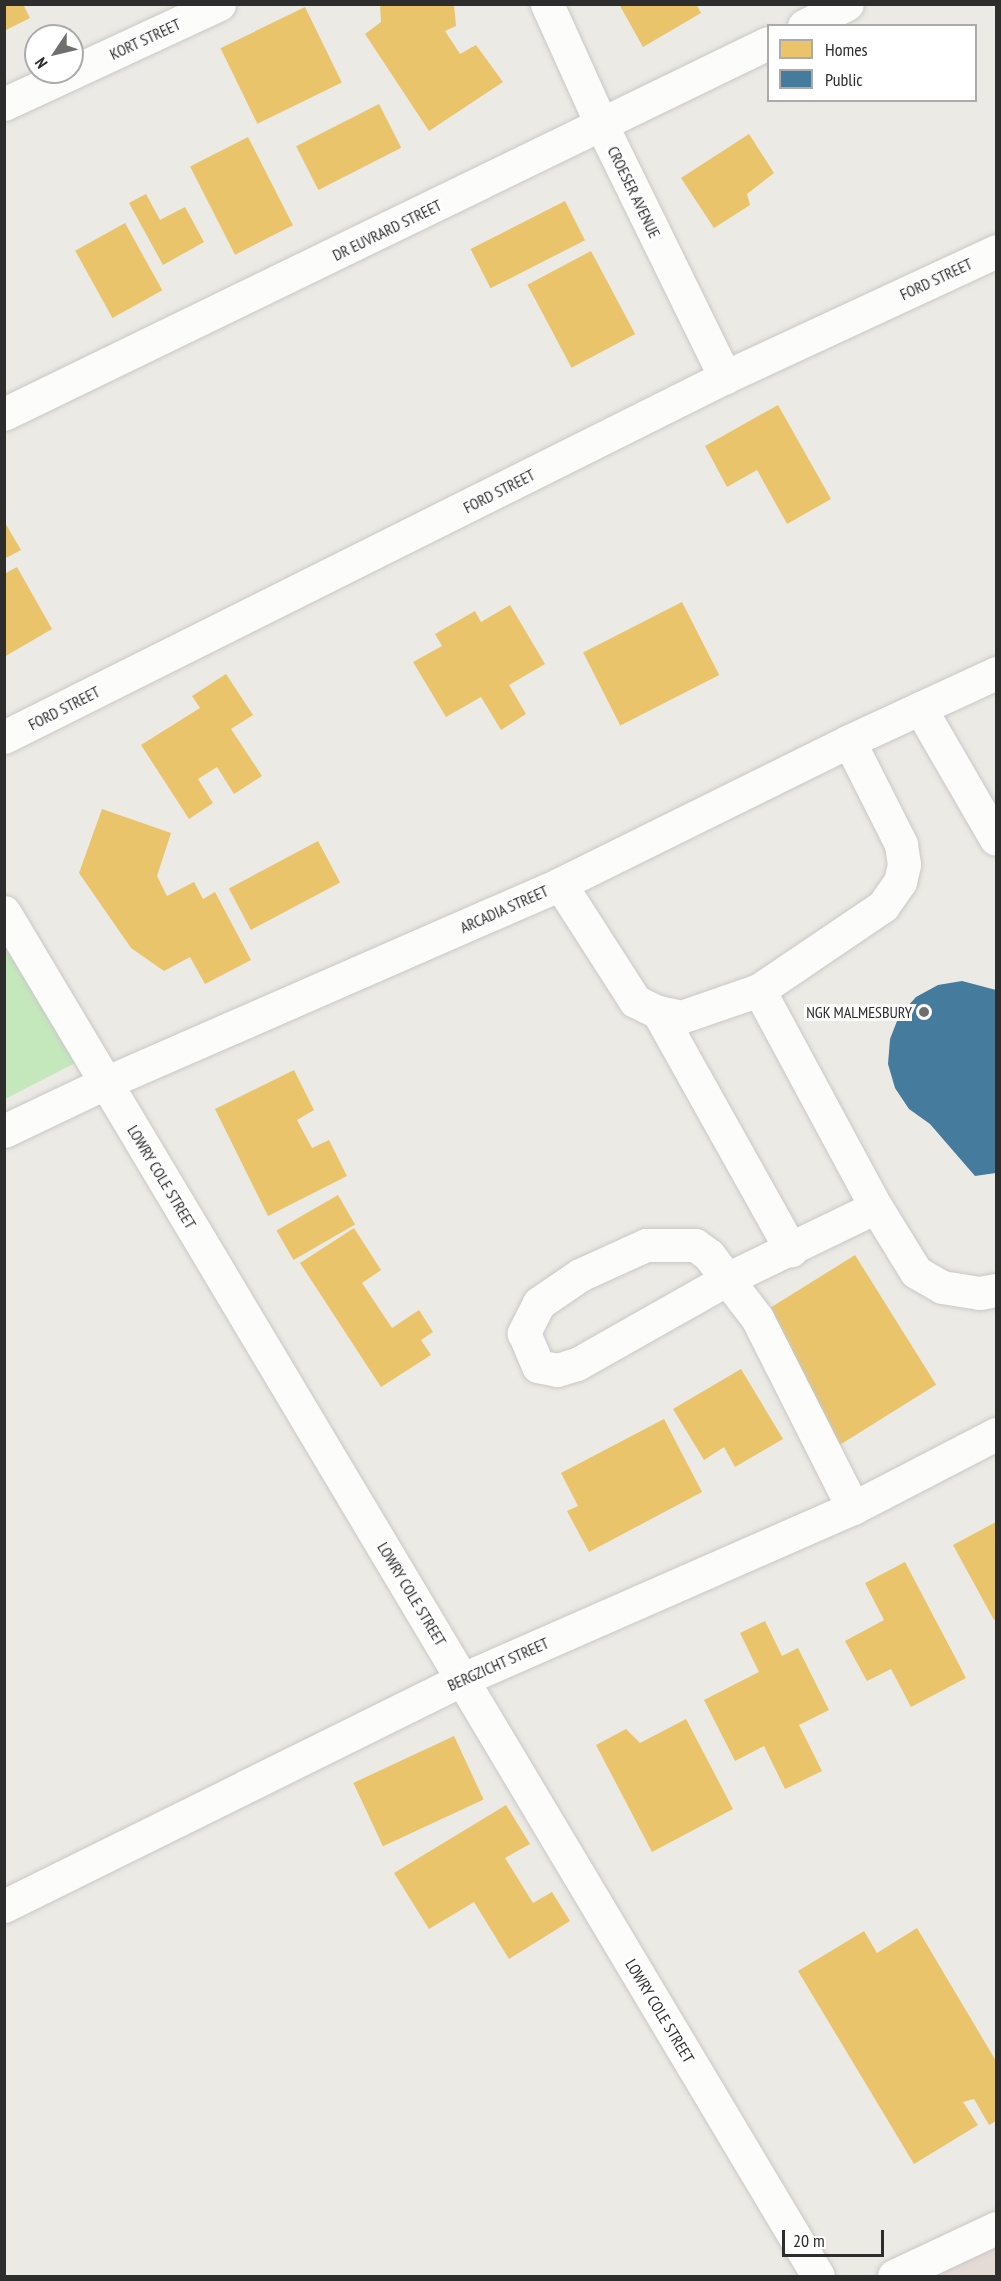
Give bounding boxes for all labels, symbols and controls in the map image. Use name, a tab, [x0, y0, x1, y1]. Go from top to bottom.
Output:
street label: KORT STREET	[106, 14, 184, 64]
north arrow	[24, 24, 84, 84]
legend	[767, 24, 977, 102]
text: Homes	[825, 38, 868, 61]
text: N	[30, 54, 52, 72]
text: Public	[825, 68, 863, 91]
street label: CROESER AVENUE	[603, 143, 665, 241]
street label: DR EUVRARD STREET	[329, 195, 445, 265]
street label: FORD STREET	[897, 254, 975, 304]
street label: FORD STREET	[460, 465, 538, 517]
street label: FORD STREET	[25, 682, 103, 734]
street label: ARCADIA STREET	[457, 881, 551, 937]
place label: NGK MALMESBURY	[806, 1002, 912, 1022]
marker: NGK MALMESBURY	[917, 1005, 931, 1019]
street label: LOWRY COLE STREET	[123, 1122, 201, 1232]
street label: LOWRY COLE STREET	[373, 1539, 451, 1649]
street label: BERGZICHT STREET	[444, 1633, 552, 1695]
street label: LOWRY COLE STREET	[621, 1956, 699, 2066]
scale bar	[785, 2218, 887, 2256]
text: 20 m	[793, 2229, 825, 2252]

